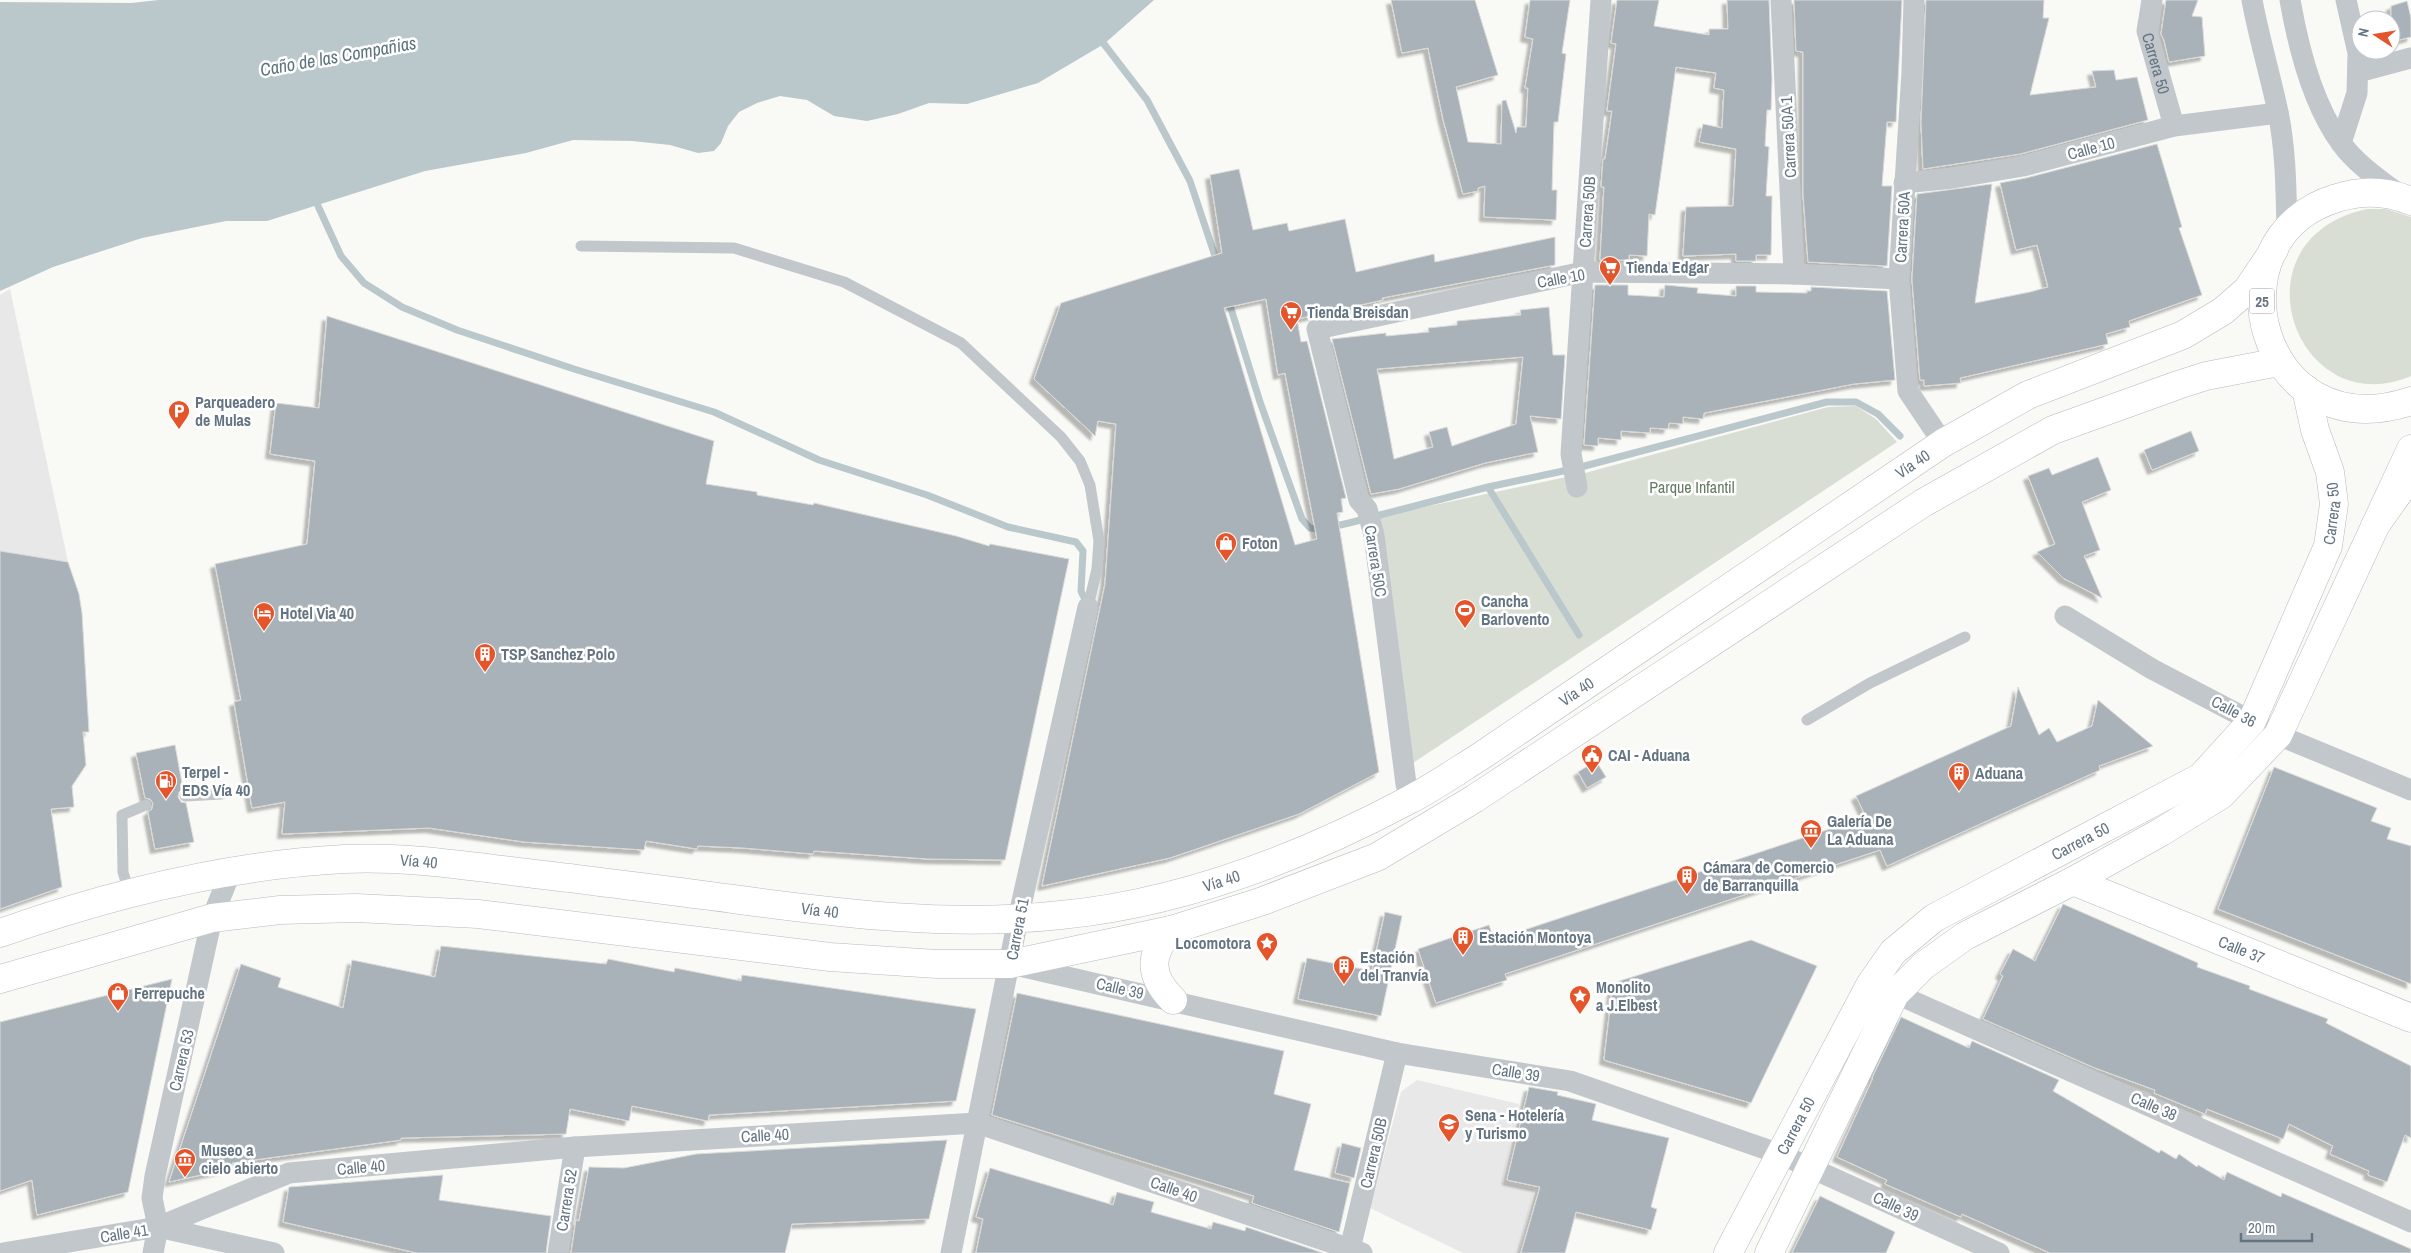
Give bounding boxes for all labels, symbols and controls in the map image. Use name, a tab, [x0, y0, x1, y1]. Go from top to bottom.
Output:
north arrow	[2351, 10, 2401, 60]
text: N	[2354, 26, 2373, 38]
water label: Caño de las Compañias	[258, 30, 418, 82]
street label: Carrera 50	[2137, 30, 2175, 97]
street label: Carrera 50A 1	[1775, 95, 1801, 178]
street label: Calle 10	[2065, 131, 2117, 165]
street label: Carrera 50B	[1574, 175, 1600, 248]
street label: Carrera 50A	[1889, 191, 1915, 263]
supermarket icon: Tienda Edgar	[1598, 255, 1622, 286]
place label: Tienda Edgar	[1626, 256, 1710, 278]
street label: Calle 10	[1535, 263, 1587, 293]
road number: 25	[2250, 288, 2274, 314]
supermarket icon: Tienda Breisdan	[1279, 300, 1303, 331]
place label: Tienda Breisdan	[1307, 301, 1409, 323]
place label: Parqueadero de Mulas	[195, 391, 275, 431]
parking icon: Parqueadero de Mulas	[167, 399, 191, 430]
street label: Vía 40	[1891, 444, 1934, 483]
park label: Parque Infantil	[1649, 476, 1735, 498]
street label: Carrera 50	[2317, 481, 2345, 546]
street label: Carrera 50C	[1359, 524, 1393, 598]
shop icon: Foton	[1214, 531, 1238, 562]
place label: Foton	[1242, 532, 1278, 554]
place label: Cancha Barlovento	[1481, 590, 1550, 630]
sports icon: Cancha Barlovento	[1453, 598, 1477, 629]
hotel icon: Hotel Via 40	[252, 601, 276, 632]
place label: Hotel Via 40	[280, 602, 354, 624]
building icon: TSP Sanchez Polo	[473, 642, 497, 673]
place label: TSP Sanchez Polo	[501, 643, 615, 665]
street label: Vía 40	[1554, 672, 1598, 711]
street label: Calle 36	[2208, 690, 2260, 732]
public building icon: CAI - Aduana	[1580, 743, 1604, 774]
place label: CAI - Aduana	[1608, 744, 1691, 766]
place label: Terpel - EDS Vía 40	[182, 761, 250, 801]
building icon: Aduana	[1947, 761, 1971, 792]
place label: Aduana	[1975, 762, 2024, 784]
fuel station icon: Terpel - EDS Vía 40	[154, 769, 178, 800]
place label: Galería De La Aduana	[1827, 810, 1894, 850]
street label: Carrera 50	[2047, 816, 2113, 865]
museum icon: Galería De La Aduana	[1799, 818, 1823, 849]
street label: Vía 40	[399, 848, 439, 873]
place label: Cámara de Comercio de Barranquilla	[1703, 856, 1834, 896]
street label: Vía 40	[1200, 864, 1243, 897]
building icon: Cámara de Comercio de Barranquilla	[1675, 864, 1699, 895]
street label: Carrera 51	[1000, 895, 1034, 962]
street label: Vía 40	[800, 897, 840, 923]
building icon: Estación Montoya	[1451, 925, 1475, 956]
place label: Estación Montoya	[1479, 926, 1592, 948]
street label: Calle 37	[2215, 930, 2268, 969]
place icon: Locomotora	[1255, 931, 1279, 962]
place label: Locomotora	[1175, 932, 1252, 954]
place label: Estación del Tranvía	[1360, 946, 1429, 986]
building icon: Estación del Tranvía	[1332, 954, 1356, 985]
street label: Calle 39	[1094, 972, 1146, 1004]
place label: Monolito a J.Elbest	[1596, 976, 1658, 1016]
shop icon: Ferrepuche	[106, 981, 130, 1012]
place label: Ferrepuche	[134, 982, 205, 1004]
place icon: Monolito a J.Elbest	[1568, 984, 1592, 1015]
street label: Carrera 53	[163, 1027, 199, 1093]
street label: Calle 39	[1491, 1057, 1541, 1087]
street label: Calle 38	[2128, 1086, 2180, 1126]
street label: Carrera 50	[1771, 1093, 1820, 1159]
place label: Sena - Hotelería y Turismo	[1465, 1104, 1565, 1144]
school or university icon: Sena - Hotelería y Turismo	[1437, 1112, 1461, 1143]
street label: Carrera 50B	[1354, 1115, 1392, 1190]
street label: Calle 40	[740, 1123, 790, 1147]
place label: Museo a cielo abierto	[201, 1139, 278, 1179]
museum icon: Museo a cielo abierto	[173, 1147, 197, 1178]
street label: Calle 40	[336, 1154, 386, 1180]
street label: Carrera 52	[550, 1167, 582, 1233]
street label: Calle 40	[1148, 1171, 1200, 1207]
street label: Calle 39	[1870, 1186, 1922, 1226]
scale bar	[2241, 1210, 2312, 1242]
text: 20 m	[2248, 1217, 2275, 1238]
street label: Calle 41	[99, 1218, 150, 1248]

